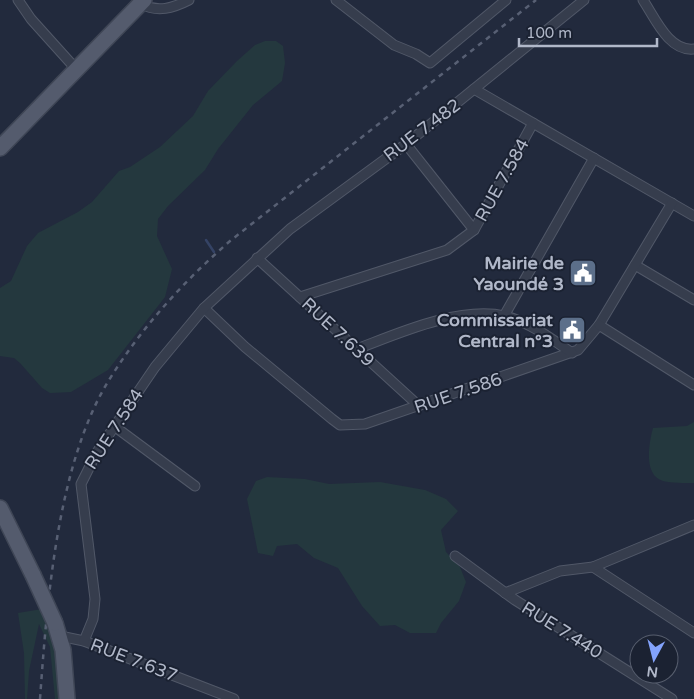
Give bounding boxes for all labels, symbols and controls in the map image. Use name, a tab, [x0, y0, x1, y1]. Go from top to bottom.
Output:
scale bar	[519, 15, 656, 47]
text: 100 m	[526, 24, 572, 42]
street label: RUE 7.482	[379, 94, 465, 166]
street label: RUE 7.584	[470, 135, 534, 225]
place label: Mairie de Yaoundé 3	[473, 252, 564, 295]
public building icon: Mairie de Yaoundé 3	[568, 258, 598, 288]
street label: RUE 7.639	[297, 293, 379, 371]
place label: Commissariat Central n°3	[437, 309, 553, 352]
public building icon: Commissariat Central n°3	[557, 315, 587, 345]
street label: RUE 7.586	[411, 368, 505, 418]
street label: RUE 7.584	[80, 385, 148, 473]
street label: RUE 7.440	[517, 596, 607, 664]
street label: RUE 7.637	[87, 633, 181, 687]
north arrow	[629, 634, 679, 684]
text: N	[646, 662, 659, 681]

